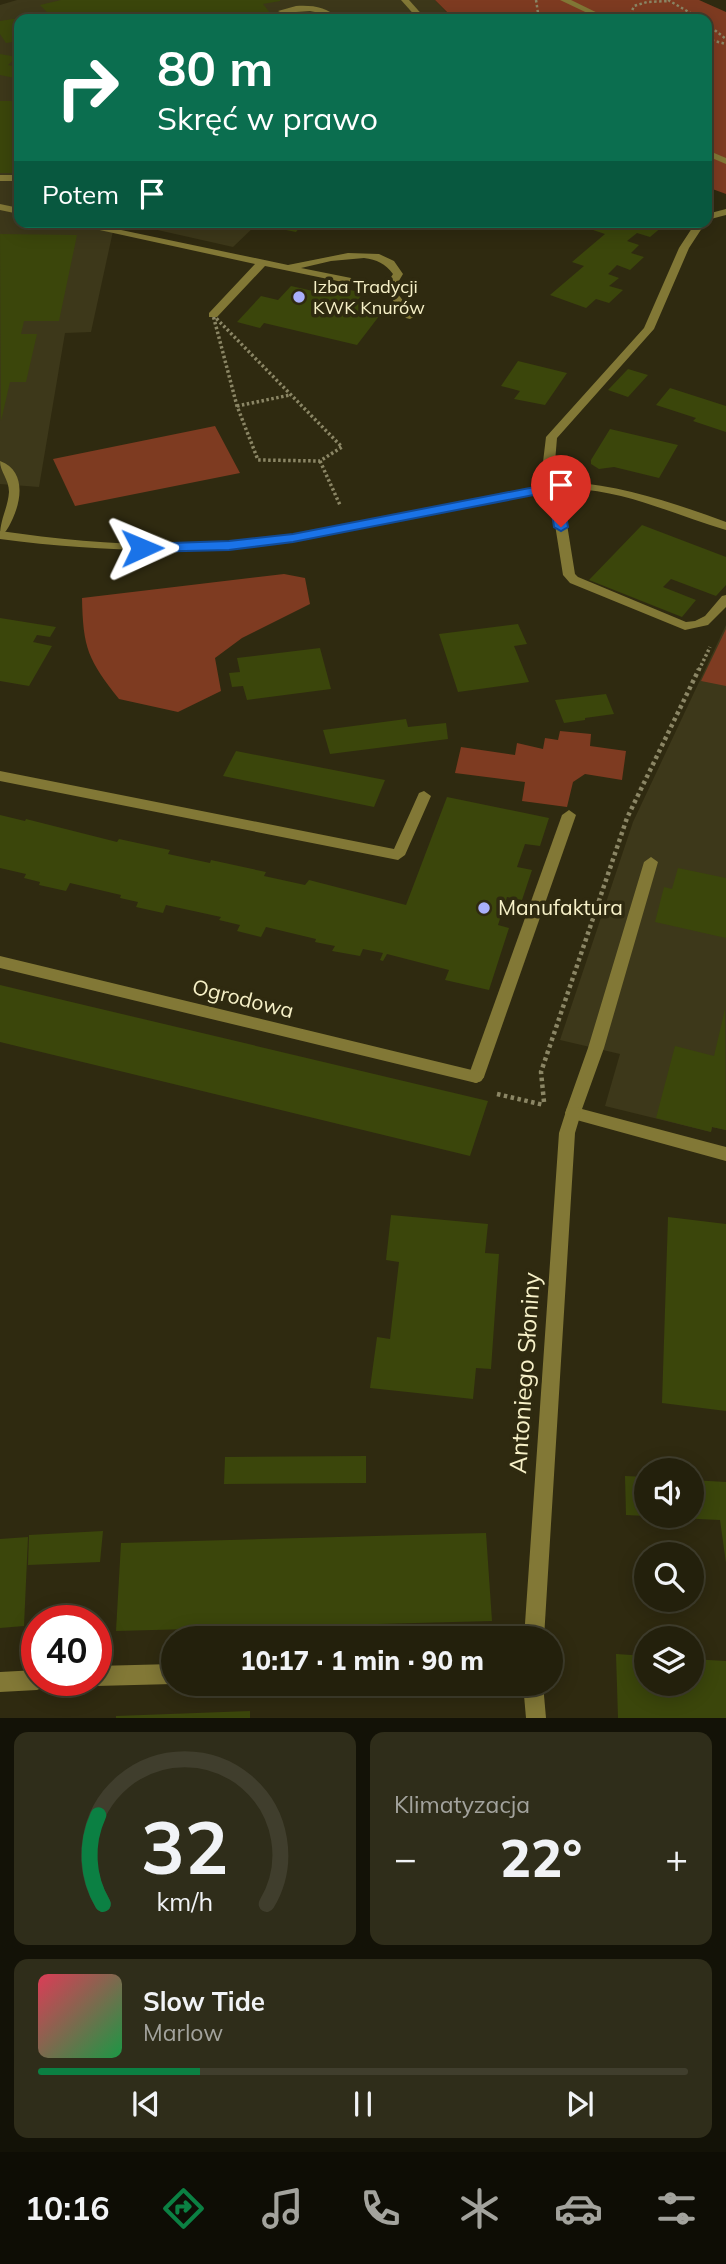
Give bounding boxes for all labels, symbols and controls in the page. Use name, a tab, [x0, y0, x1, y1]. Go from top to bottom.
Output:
text: 80 m	[157, 37, 273, 98]
icon: right	[42, 42, 133, 133]
text: Skręć w prawo	[157, 98, 378, 138]
icon: arrive	[133, 175, 171, 213]
text: Potem	[42, 178, 119, 211]
place label: Izba Tradycji KWK Knurów	[313, 275, 425, 319]
marker: Izba Tradycji KWK Knurów	[291, 289, 307, 305]
pin	[531, 455, 591, 527]
icon: arrive	[542, 466, 580, 504]
position arrow	[105, 511, 179, 585]
place label: Manufaktura	[498, 894, 623, 920]
marker: Manufaktura	[476, 900, 492, 916]
street label: Ogrodowa	[190, 973, 297, 1023]
street label: Antoniego Słoniny	[502, 1271, 546, 1475]
map controls	[634, 1458, 704, 1696]
button: sound	[634, 1458, 704, 1528]
button: search	[634, 1542, 704, 1612]
speed limit sign: 40	[21, 1605, 112, 1696]
button: layers	[634, 1626, 704, 1696]
text: 10:17 · 1 min · 90 m	[240, 1644, 484, 1677]
text: Klimatyzacja	[394, 1790, 530, 1819]
text: 32	[141, 1802, 229, 1893]
text: 22°	[500, 1825, 582, 1890]
text: −	[394, 1834, 417, 1882]
text: +	[665, 1834, 688, 1882]
text: km/h	[157, 1886, 213, 1917]
text: Slow Tide	[143, 1985, 265, 2018]
text: Marlow	[143, 2018, 223, 2047]
icon: previous	[127, 2085, 165, 2123]
icon: pause	[344, 2085, 382, 2123]
icon: next	[561, 2085, 599, 2123]
icon: directions	[159, 2184, 208, 2233]
icon: music	[258, 2184, 307, 2233]
icon: phone	[356, 2184, 405, 2233]
icon: climate	[455, 2184, 504, 2233]
icon: car	[554, 2184, 603, 2233]
icon: filters	[652, 2184, 701, 2233]
text: 10:16	[25, 2188, 110, 2228]

